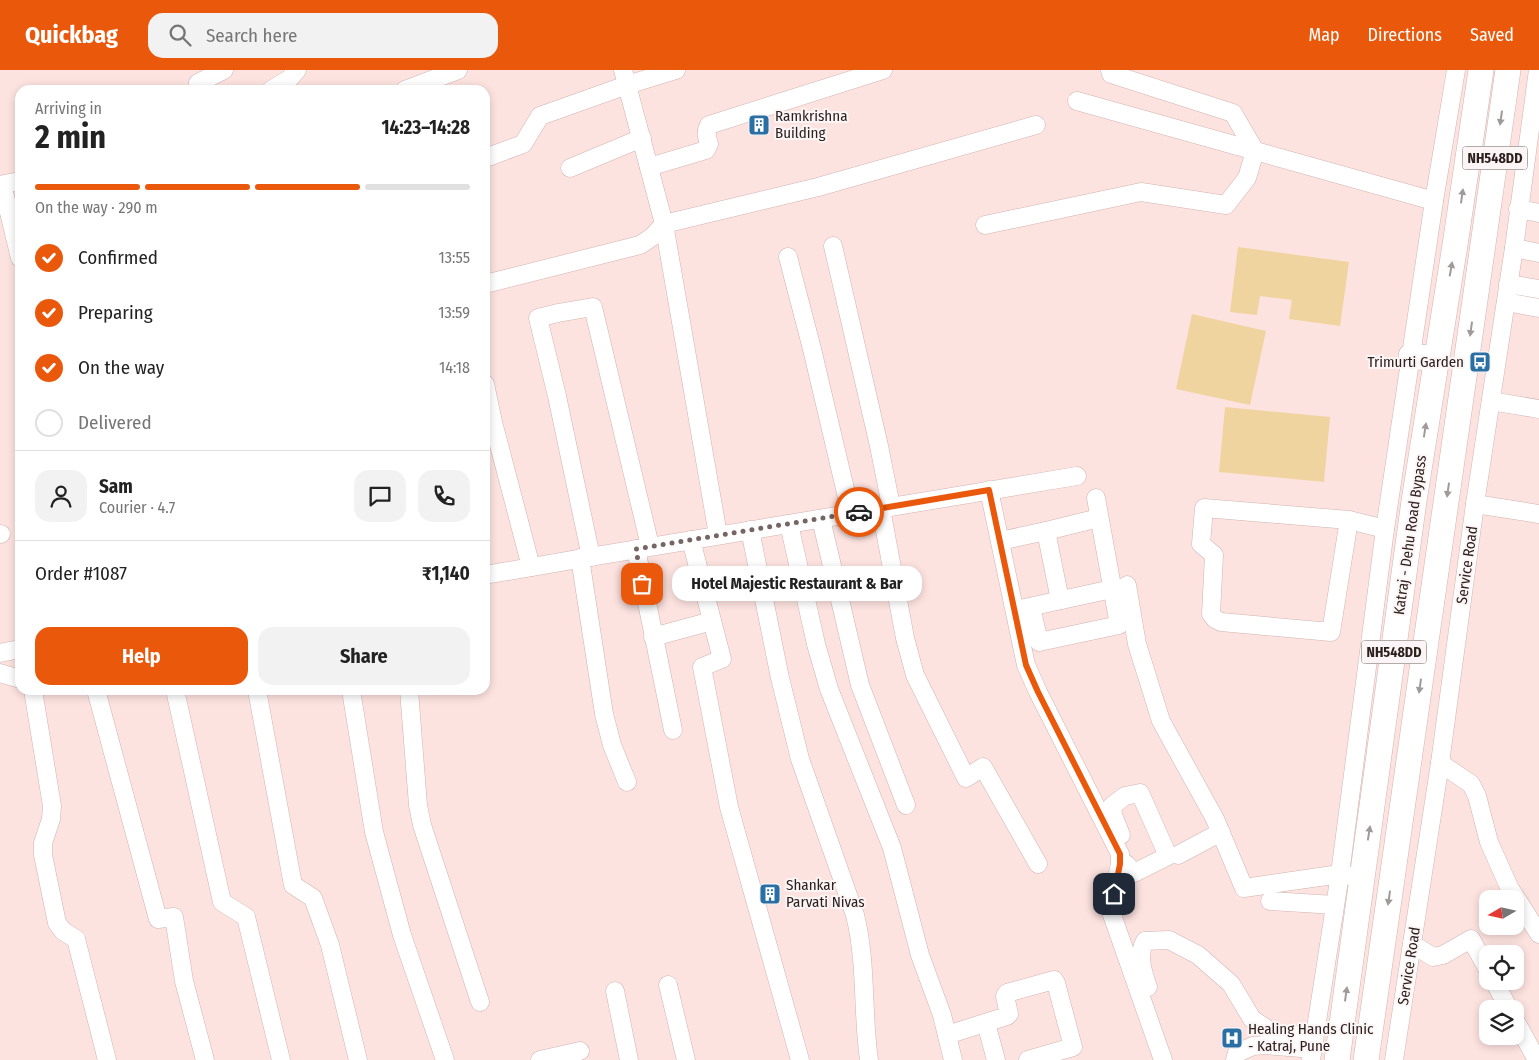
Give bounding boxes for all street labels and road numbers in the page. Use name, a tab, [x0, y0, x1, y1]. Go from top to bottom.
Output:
road number: NH548DD	[1462, 146, 1528, 170]
street label: Katraj - Dehu Road Bypass	[1390, 454, 1430, 616]
street label: Service Road	[1453, 525, 1481, 605]
road number: NH548DD	[1362, 640, 1426, 664]
street label: Service Road	[1394, 926, 1424, 1006]

